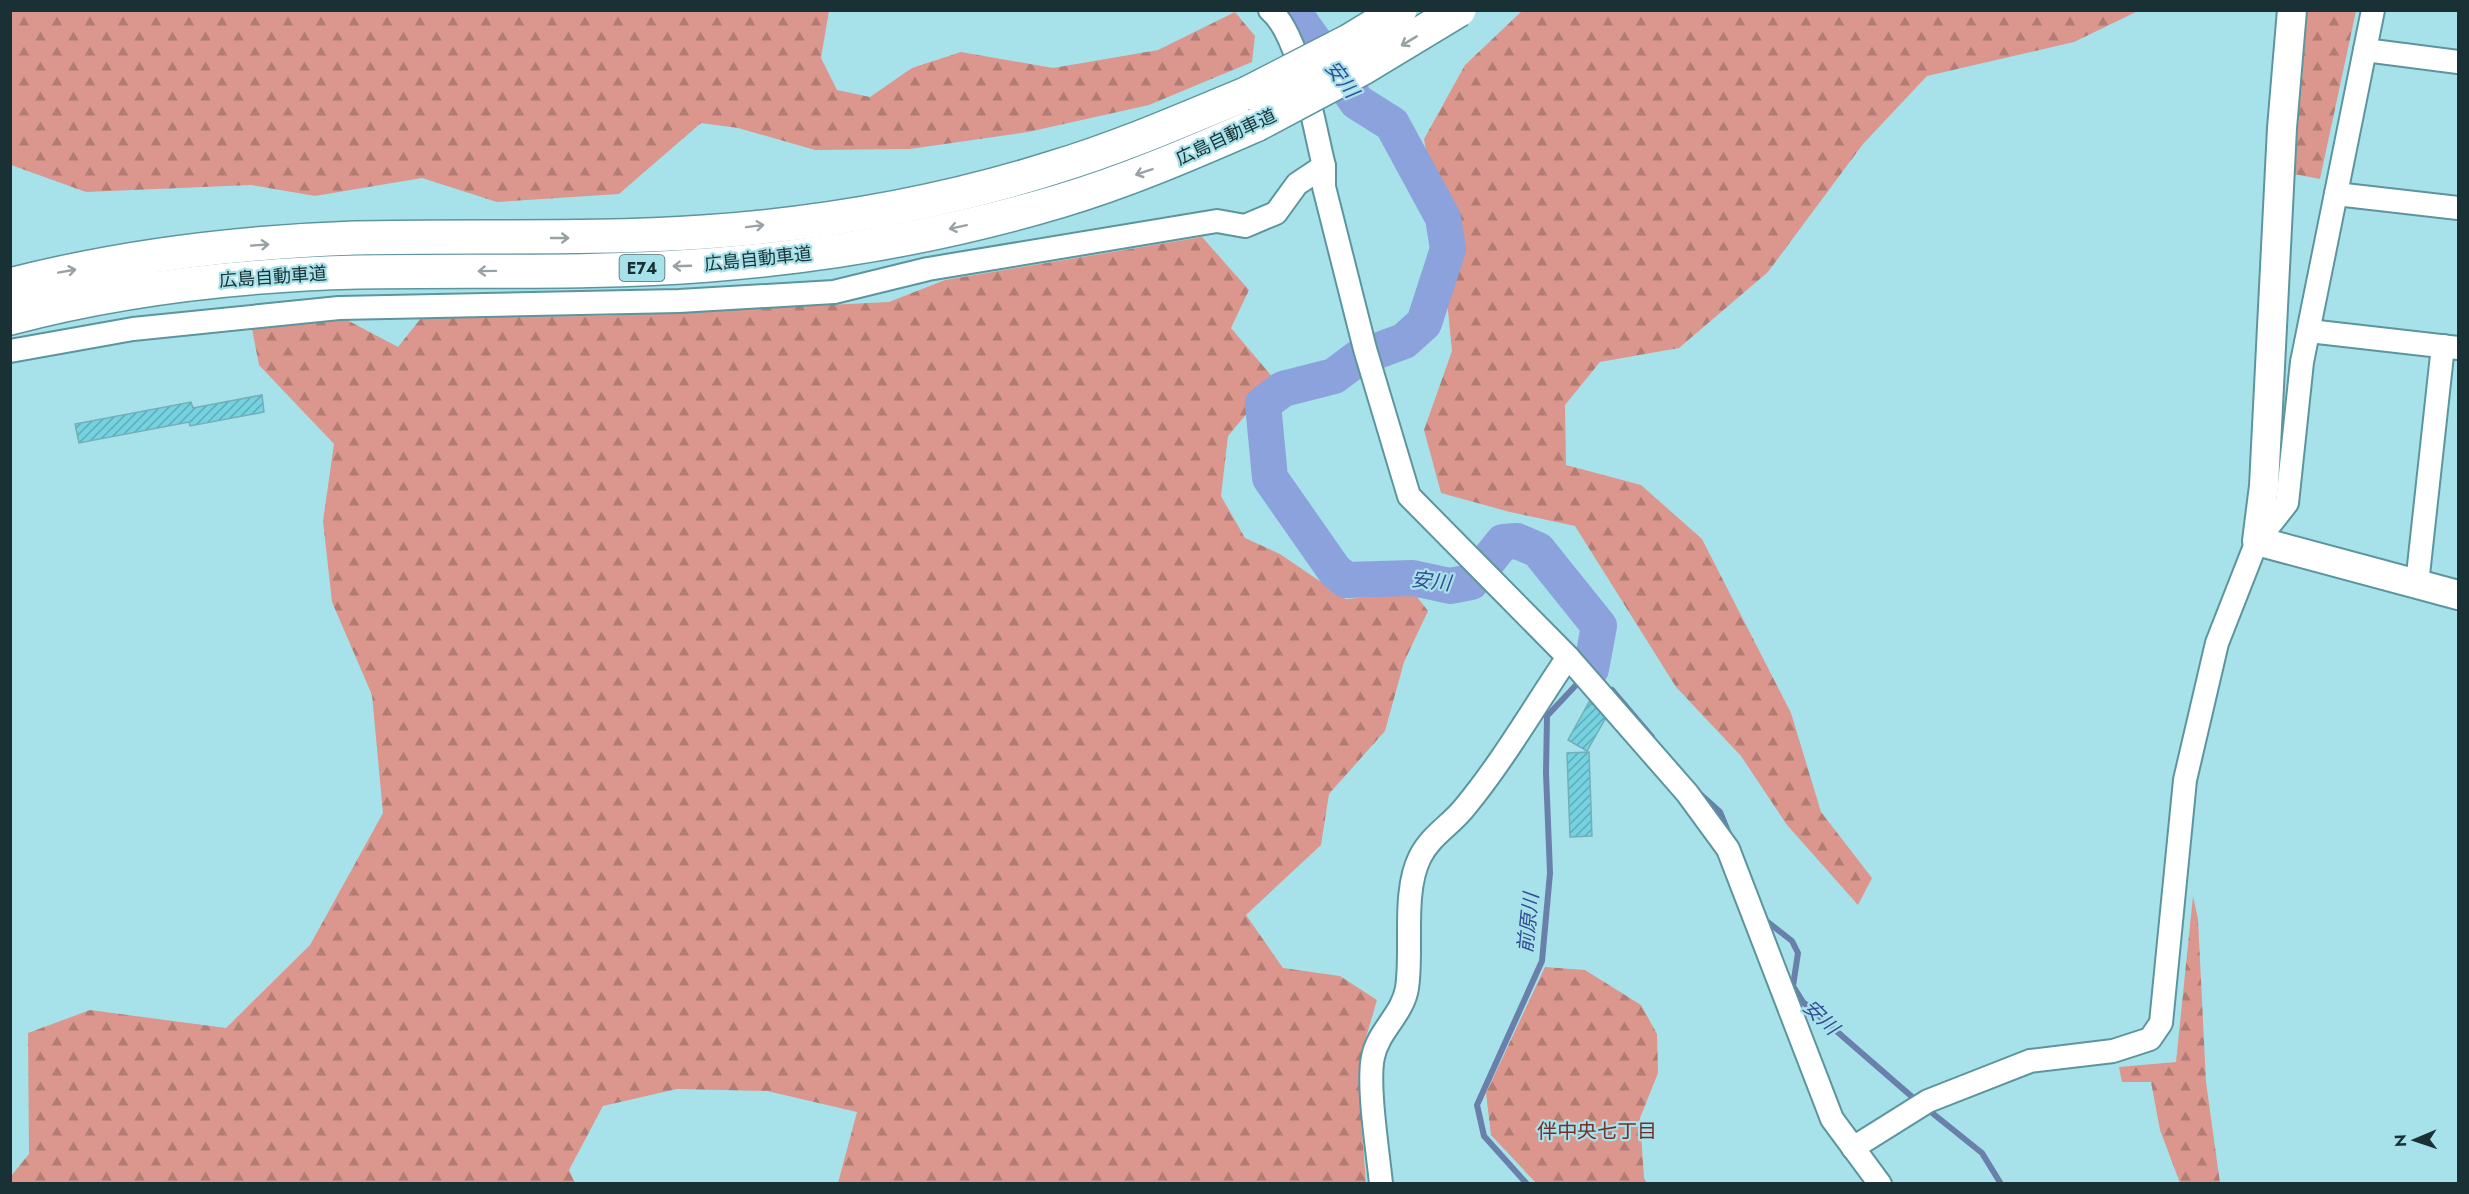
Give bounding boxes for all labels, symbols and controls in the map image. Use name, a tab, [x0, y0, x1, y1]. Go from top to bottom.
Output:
one-way arrow	[1401, 35, 1418, 47]
water label: 安川	[1318, 55, 1366, 106]
street label: 広島自動車道	[1172, 102, 1280, 172]
one-way arrow	[1135, 167, 1154, 178]
one-way arrow	[744, 220, 764, 231]
one-way arrow	[948, 222, 967, 234]
one-way arrow	[550, 232, 570, 244]
one-way arrow	[250, 239, 270, 250]
street label: 広島自動車道	[703, 240, 813, 278]
road number: E74	[620, 255, 664, 281]
street label: 広島自動車道	[218, 260, 328, 294]
one-way arrow	[672, 260, 692, 272]
one-way arrow	[477, 265, 497, 277]
one-way arrow	[57, 266, 77, 277]
water label: 安川	[1410, 565, 1454, 598]
water label: 前原川	[1511, 890, 1546, 954]
water label: 安川	[1796, 993, 1847, 1043]
north arrow	[2385, 1110, 2445, 1170]
district label: 伴中央七丁目	[1537, 1117, 1657, 1146]
text: N	[2389, 1134, 2412, 1147]

